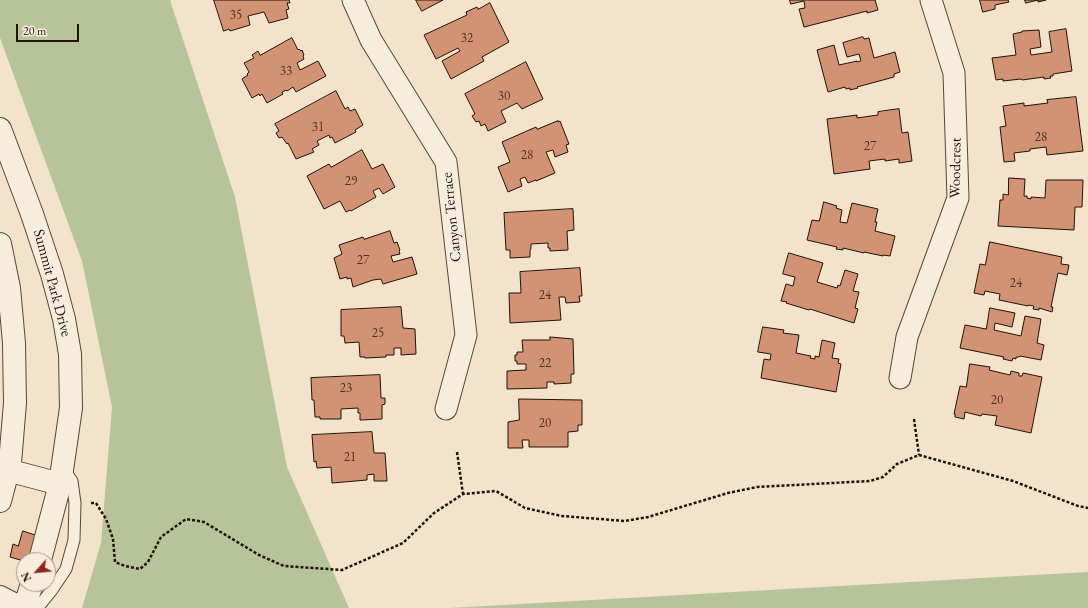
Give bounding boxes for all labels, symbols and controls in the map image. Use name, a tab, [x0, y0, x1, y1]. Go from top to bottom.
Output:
house number: 35	[230, 7, 242, 23]
scale bar	[18, 16, 81, 42]
text: 20 m	[23, 23, 46, 39]
house number: 32	[461, 30, 473, 46]
house number: 33	[280, 63, 292, 79]
house number: 30	[498, 88, 510, 104]
house number: 31	[312, 119, 324, 135]
house number: 28	[1035, 129, 1047, 145]
street label: Woodcrest	[946, 137, 966, 199]
house number: 27	[864, 138, 876, 154]
house number: 28	[521, 147, 533, 163]
street label: Canyon Terrace	[438, 171, 466, 263]
house number: 29	[345, 173, 357, 189]
street label: Summit Park Drive	[29, 227, 75, 339]
house number: 27	[357, 252, 369, 268]
house number: 24	[1010, 275, 1022, 291]
house number: 24	[539, 287, 551, 303]
house number: 25	[372, 325, 384, 341]
house number: 22	[539, 355, 551, 371]
house number: 23	[340, 380, 352, 396]
house number: 20	[991, 392, 1003, 408]
house number: 20	[539, 415, 551, 431]
house number: 21	[344, 449, 356, 465]
north arrow	[16, 552, 56, 592]
text: N	[18, 570, 34, 584]

